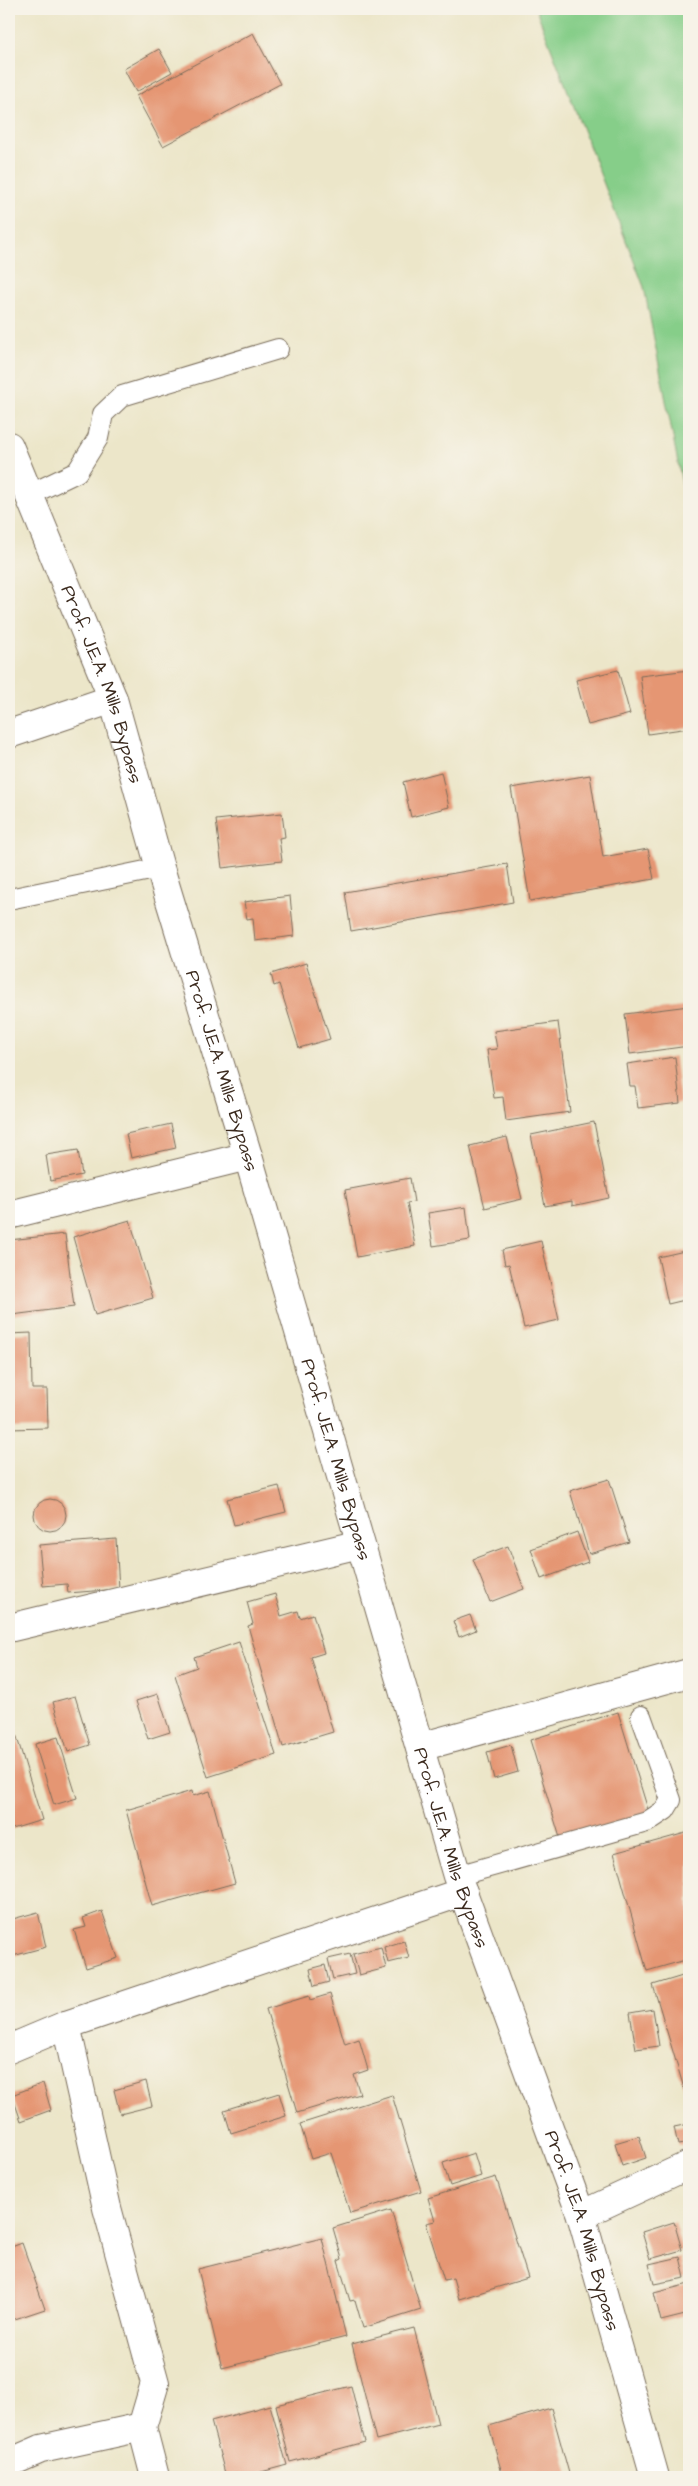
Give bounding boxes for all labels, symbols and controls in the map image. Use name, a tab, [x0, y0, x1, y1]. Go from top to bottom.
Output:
street label: Prof. J.E.A. Mills Bypass	[54, 581, 149, 786]
street label: Prof. J.E.A. Mills Bypass	[179, 967, 265, 1175]
street label: Prof. J.E.A. Mills Bypass	[294, 1355, 378, 1564]
street label: Prof. J.E.A. Mills Bypass	[407, 1744, 496, 1952]
street label: Prof. J.E.A. Mills Bypass	[538, 2126, 627, 2334]

